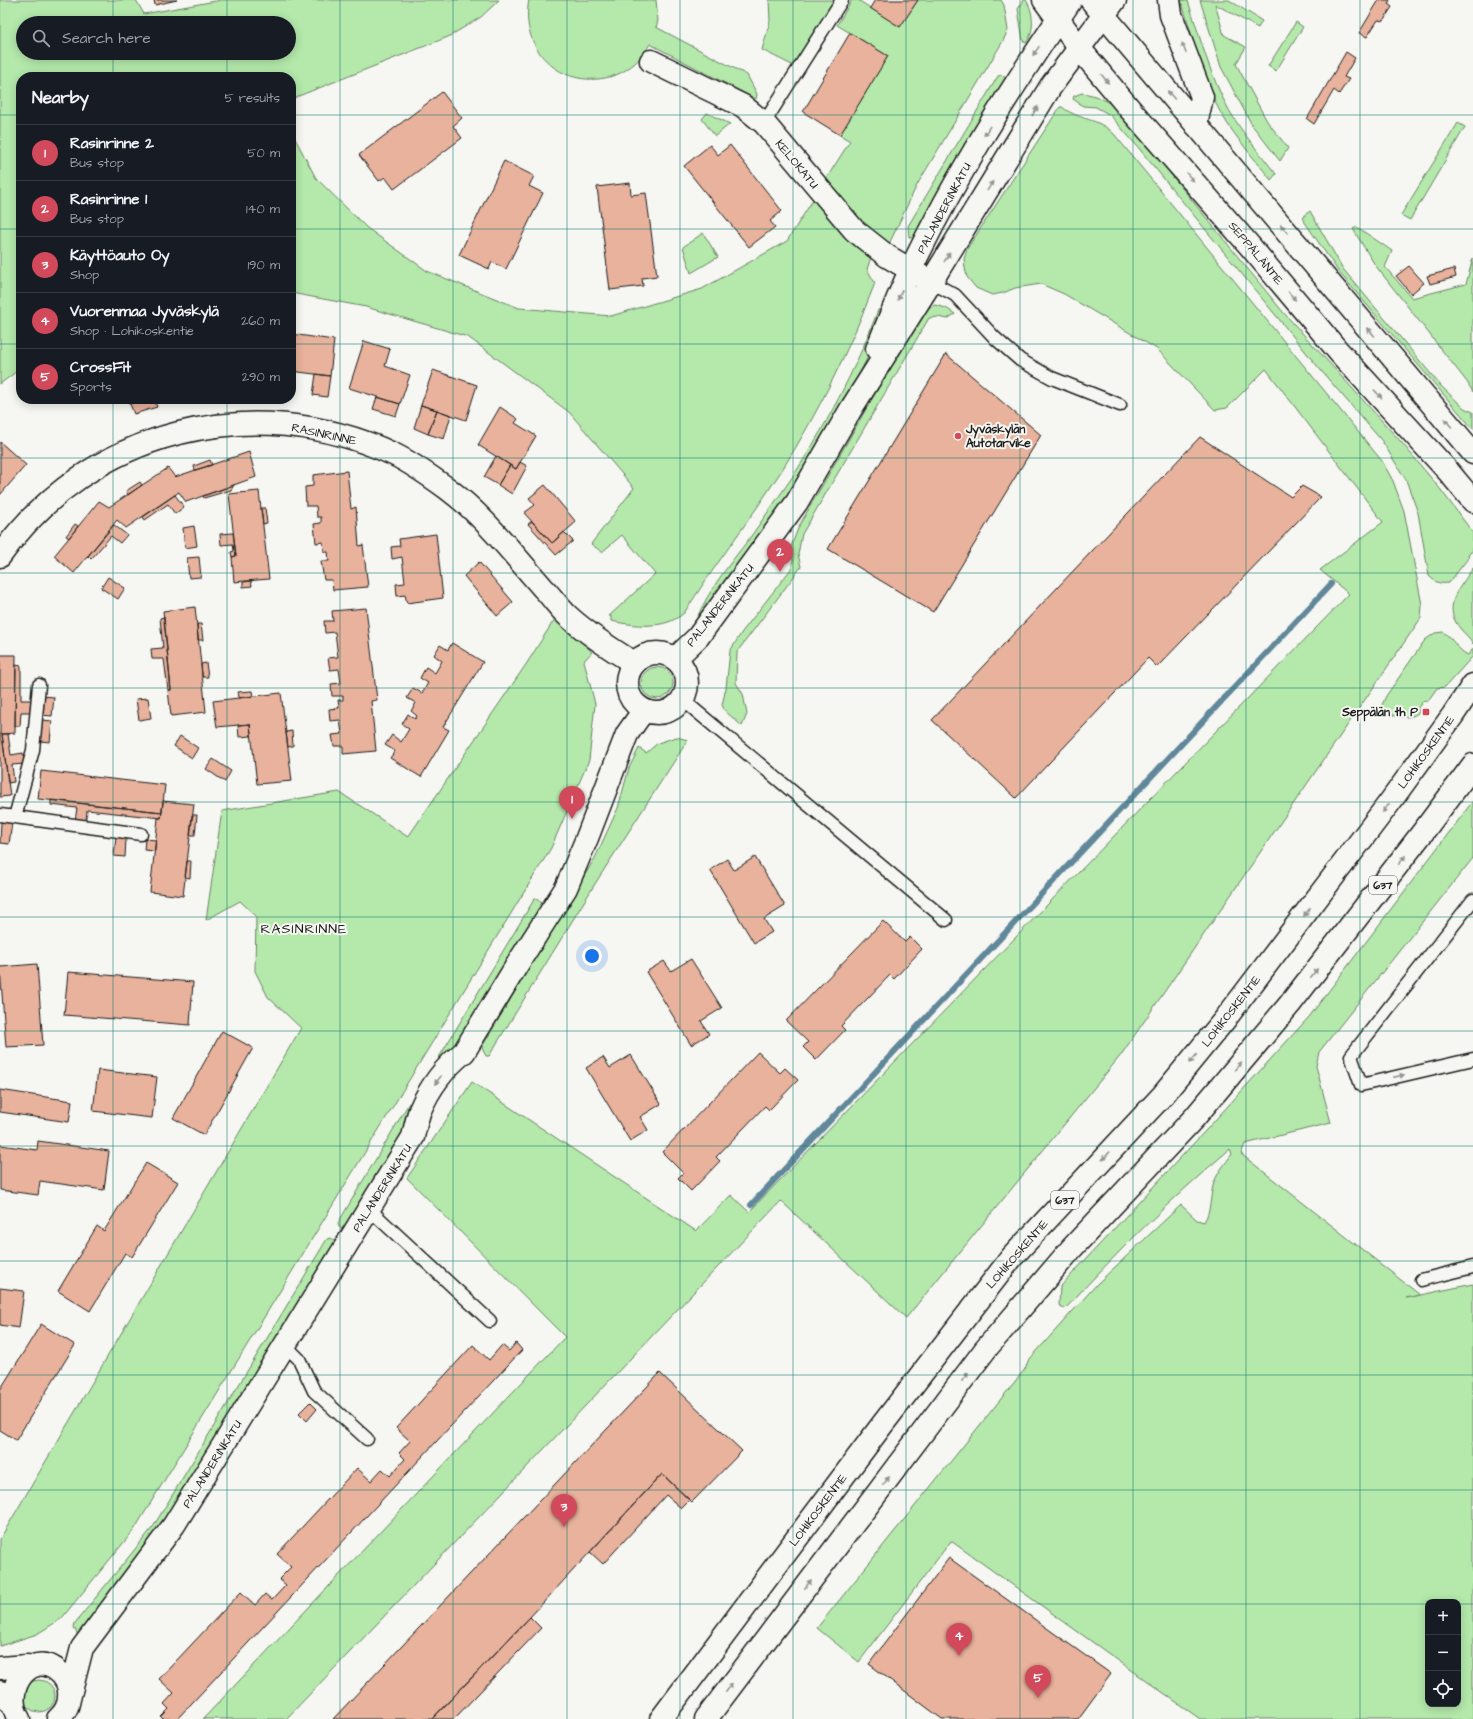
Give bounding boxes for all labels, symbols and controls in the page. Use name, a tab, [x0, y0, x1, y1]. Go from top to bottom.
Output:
search box	[16, 16, 296, 60]
icon: search	[30, 27, 52, 49]
text: Search here	[62, 28, 151, 49]
one-way arrow	[1181, 42, 1187, 54]
one-way arrow	[1032, 46, 1040, 56]
one-way arrow	[1100, 73, 1109, 84]
text: Nearby	[32, 86, 89, 110]
text: 5 results	[224, 89, 280, 107]
one-way arrow	[1166, 90, 1175, 100]
one-way arrow	[1032, 105, 1039, 117]
one-way arrow	[983, 125, 990, 137]
text: Rasinrinne 2	[70, 133, 154, 154]
street label: KELOKATU	[771, 136, 823, 193]
text: 1	[44, 144, 46, 162]
text: 50 m	[247, 144, 280, 162]
text: Bus stop	[70, 154, 124, 172]
street label: PALANDERINKATU	[913, 160, 976, 257]
one-way arrow	[1185, 172, 1195, 182]
one-way arrow	[986, 181, 993, 192]
text: Rasinrinne 1	[70, 189, 147, 210]
text: 2	[41, 200, 49, 218]
text: 140 m	[246, 200, 280, 218]
text: Bus stop	[70, 210, 124, 228]
street label: SEPPÄLÄNTIE	[1224, 218, 1287, 289]
one-way arrow	[1279, 224, 1288, 234]
text: Käyttöauto Oy	[70, 245, 170, 266]
one-way arrow	[943, 251, 950, 263]
text: 3	[42, 256, 48, 274]
text: 190 m	[247, 256, 280, 274]
text: Shop	[70, 266, 99, 284]
one-way arrow	[896, 290, 902, 302]
one-way arrow	[1288, 291, 1297, 301]
text: Vuorenmaa Jyväskylä	[70, 301, 219, 322]
text: 4	[41, 312, 49, 330]
text: 260 m	[241, 312, 280, 330]
text: Shop · Lohikoskentie	[70, 322, 194, 340]
one-way arrow	[1366, 327, 1375, 337]
text: CrossFit	[70, 357, 131, 378]
text: 5	[40, 368, 50, 386]
text: 290 m	[242, 368, 280, 386]
text: Sports	[70, 378, 112, 396]
one-way arrow	[1373, 389, 1382, 399]
one-way arrow	[1443, 418, 1452, 429]
street label: RASINRINNE	[290, 419, 358, 450]
place label: Jyväskylän Autotarvike	[965, 421, 1031, 452]
marker: Jyväskylän Autotarvike	[953, 431, 963, 441]
pin: 2	[767, 539, 793, 572]
street label: PALANDERINKATU	[683, 560, 758, 650]
place label: Seppälän th P	[1341, 704, 1418, 722]
marker: Seppälän th P	[1421, 707, 1431, 717]
street label: LOHIKOSKENTIE	[1394, 712, 1459, 792]
pin: 1	[559, 786, 585, 819]
one-way arrow	[1381, 803, 1390, 814]
one-way arrow	[1398, 854, 1407, 865]
road number: 637	[1369, 876, 1397, 894]
one-way arrow	[1303, 906, 1311, 917]
district label: RASINRINNE	[261, 919, 347, 939]
your location	[582, 946, 602, 966]
one-way arrow	[1310, 968, 1318, 979]
street label: LOHIKOSKENTIE	[1198, 972, 1265, 1051]
one-way arrow	[1188, 1053, 1197, 1064]
one-way arrow	[1234, 1060, 1243, 1071]
one-way arrow	[1393, 1072, 1405, 1078]
one-way arrow	[433, 1075, 442, 1086]
street label: PALANDERINKATU	[349, 1141, 416, 1236]
one-way arrow	[1102, 1151, 1111, 1160]
road number: 637	[1051, 1191, 1079, 1209]
street label: LOHIKOSKENTIE	[983, 1216, 1052, 1293]
one-way arrow	[960, 1372, 969, 1383]
street label: PALANDERINKATU	[179, 1417, 246, 1512]
street label: LOHIKOSKENTIE	[786, 1471, 851, 1550]
one-way arrow	[882, 1475, 891, 1486]
pin: 3	[551, 1494, 577, 1527]
one-way arrow	[803, 1579, 812, 1590]
map controls	[1425, 1599, 1461, 1707]
button: +	[1425, 1599, 1461, 1635]
pin: 4	[946, 1623, 972, 1656]
button: −	[1425, 1635, 1461, 1671]
pin: 5	[1025, 1665, 1051, 1698]
button: locate	[1425, 1671, 1461, 1707]
one-way arrow	[725, 1683, 733, 1693]

